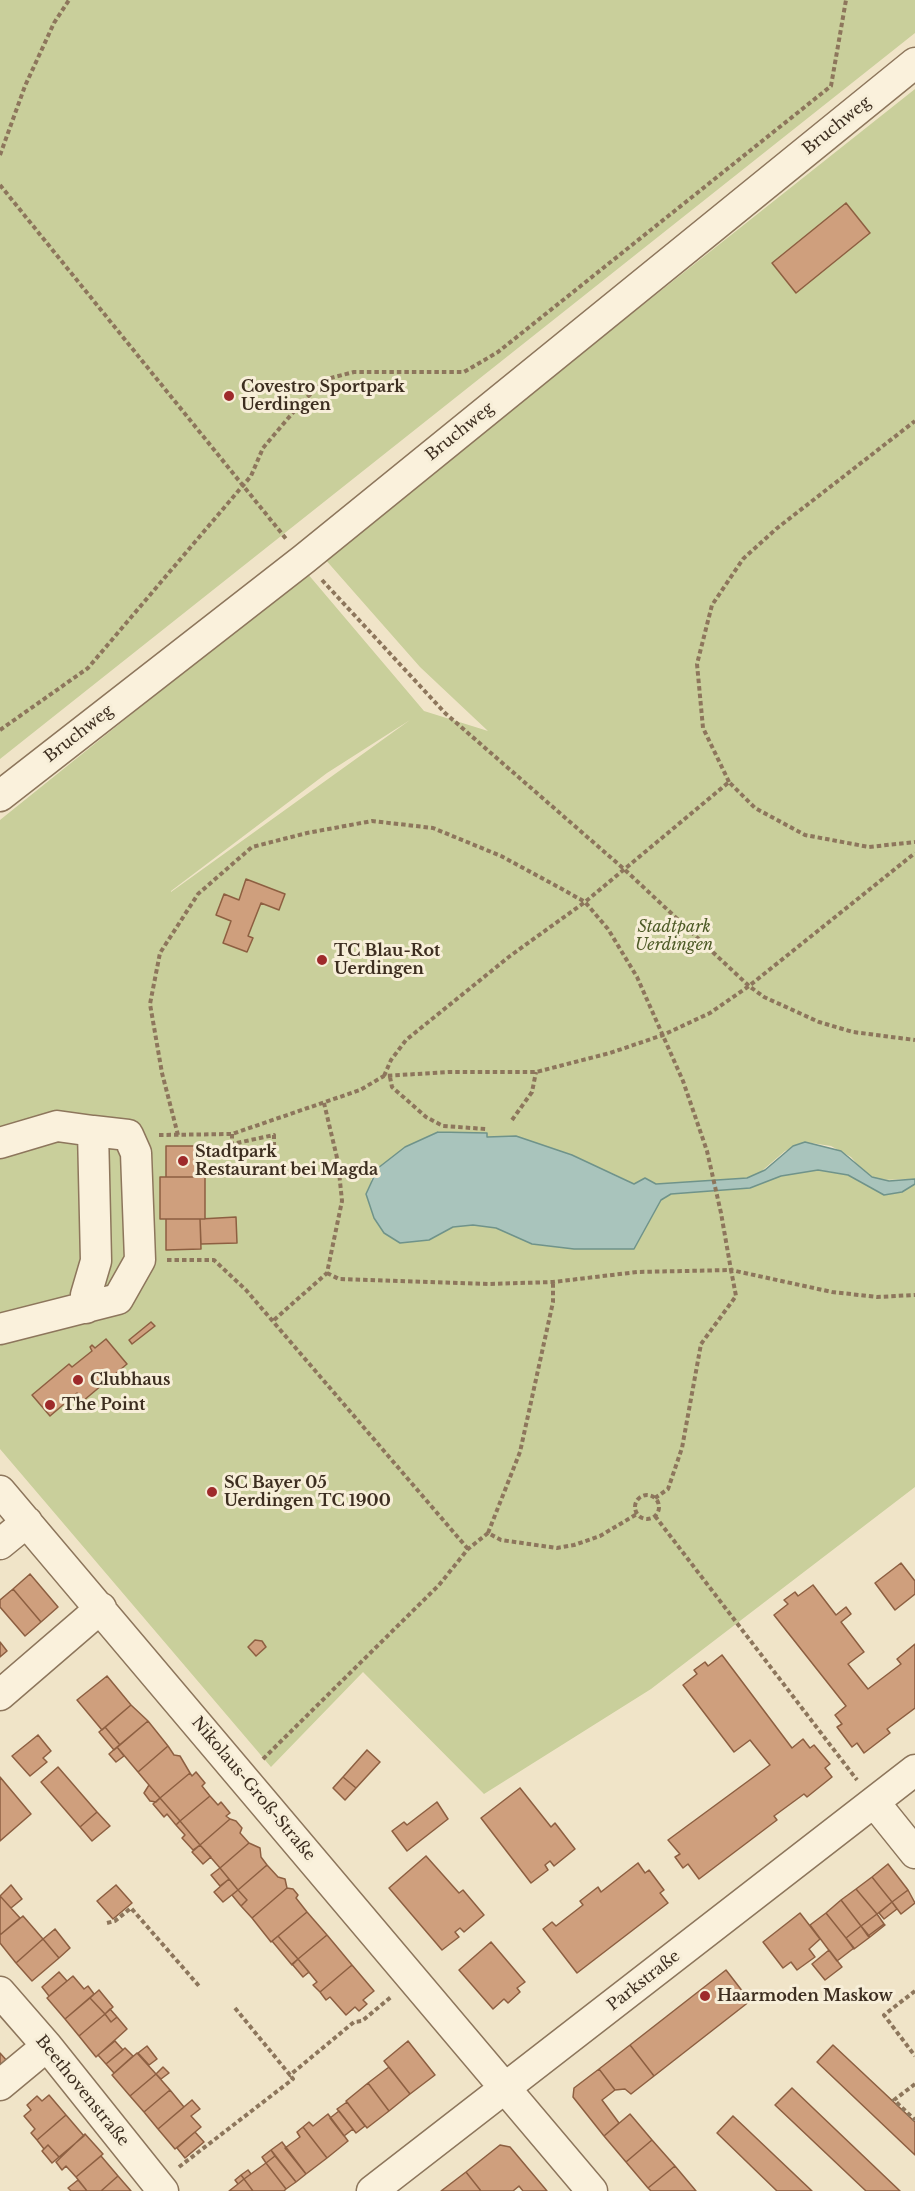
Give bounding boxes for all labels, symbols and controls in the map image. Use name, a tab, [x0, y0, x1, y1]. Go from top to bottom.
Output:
street label: Bruchweg	[799, 93, 875, 159]
place label: Covestro Sportpark Uerdingen	[241, 377, 405, 415]
marker: Covestro Sportpark Uerdingen	[222, 389, 236, 403]
street label: Bruchweg	[422, 399, 498, 465]
street label: Bruchweg	[41, 701, 117, 767]
park label: Stadtpark Uerdingen	[635, 917, 713, 955]
place label: TC Blau-Rot Uerdingen	[334, 941, 440, 979]
marker: TC Blau-Rot Uerdingen	[315, 953, 329, 967]
place label: Stadtpark Restaurant bei Magda	[195, 1142, 378, 1180]
marker: Stadtpark Restaurant bei Magda	[176, 1154, 190, 1168]
place label: Clubhaus	[90, 1370, 170, 1390]
marker: Clubhaus	[71, 1373, 85, 1387]
place label: The Point	[62, 1395, 145, 1415]
marker: The Point	[43, 1398, 57, 1412]
place label: SC Bayer 05 Uerdingen TC 1900	[224, 1473, 391, 1511]
marker: SC Bayer 05 Uerdingen TC 1900	[205, 1485, 219, 1499]
street label: Nikolaus-Groß-Straße	[187, 1713, 319, 1865]
street label: Parkstraße	[604, 1947, 684, 2015]
place label: Haarmoden Maskow	[717, 1986, 893, 2006]
marker: Haarmoden Maskow	[698, 1989, 712, 2003]
street label: Beethovenstraße	[31, 2032, 133, 2150]

